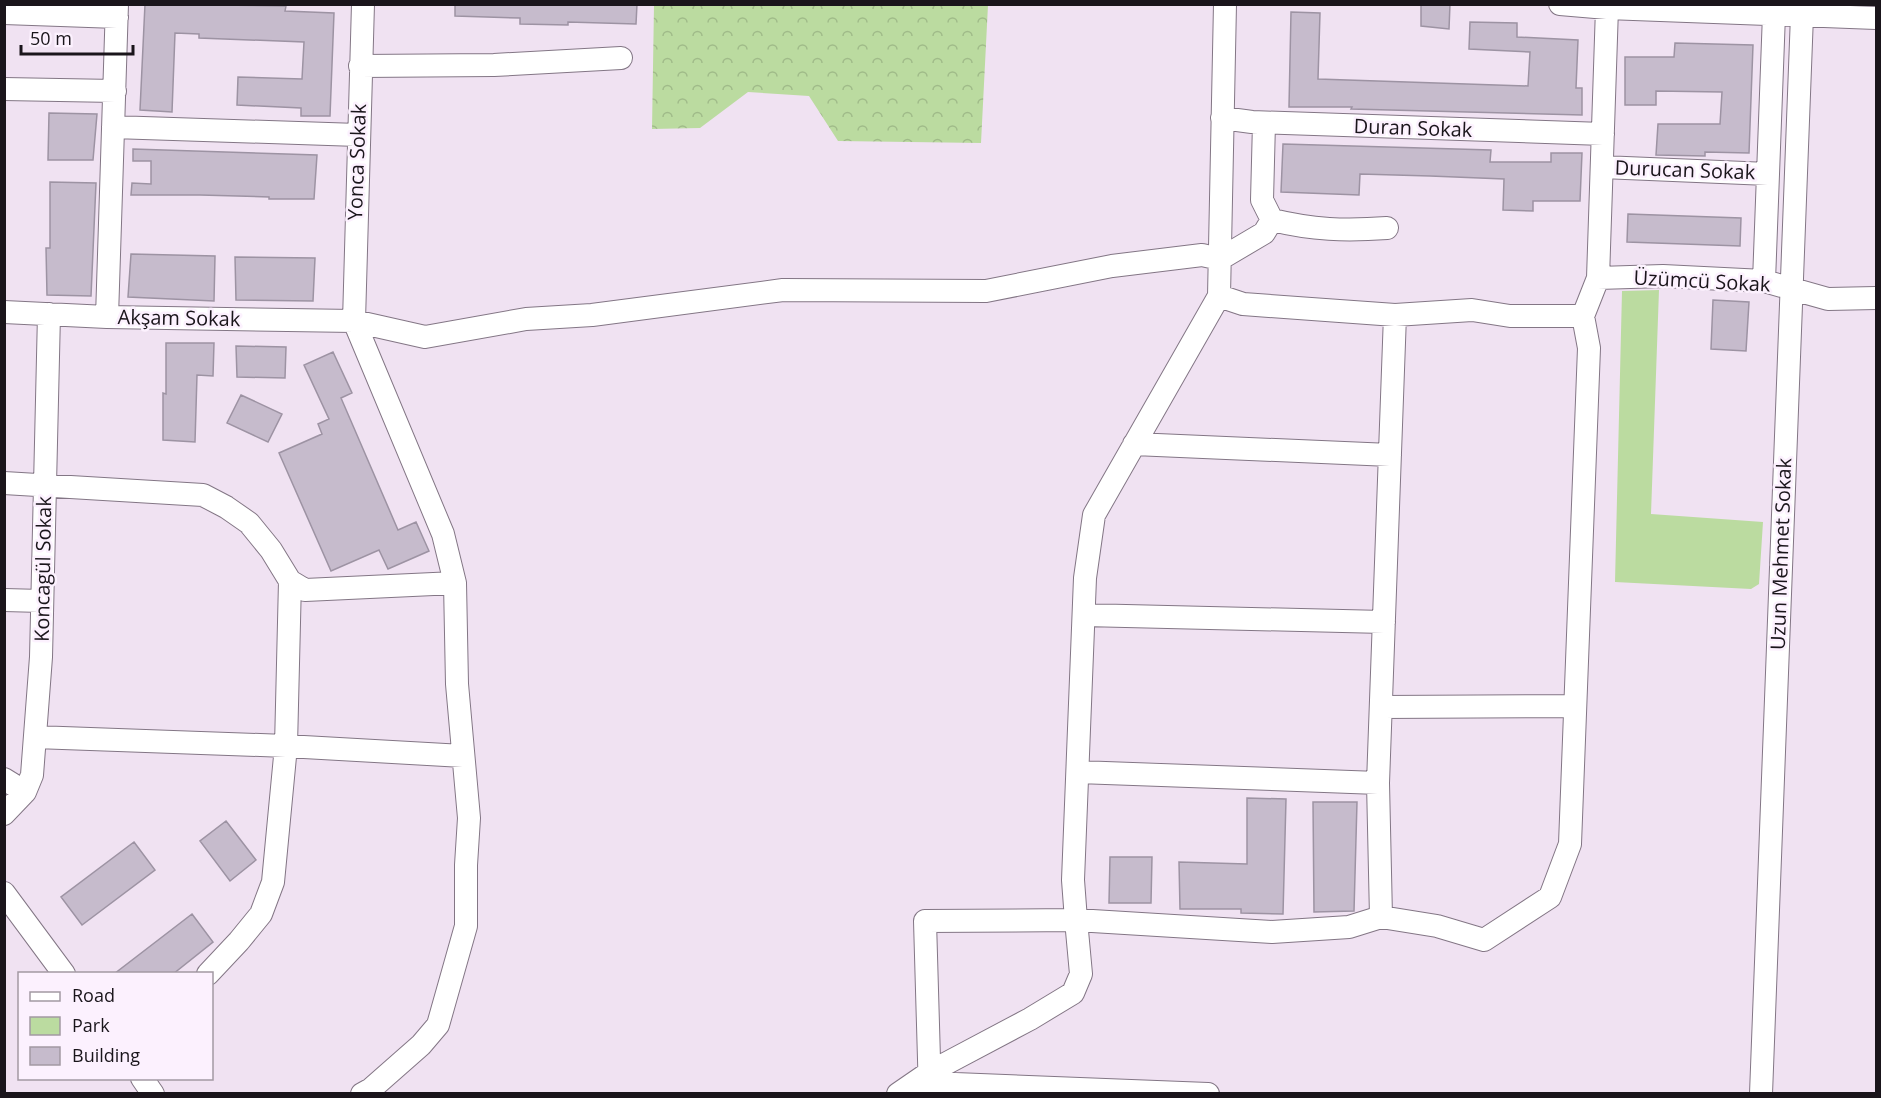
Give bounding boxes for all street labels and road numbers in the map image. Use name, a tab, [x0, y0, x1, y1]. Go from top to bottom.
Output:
street label: Yonca Sokak	[341, 103, 372, 221]
street label: Duran Sokak	[1353, 112, 1473, 143]
street label: Durucan Sokak	[1614, 154, 1756, 185]
street label: Üzümcü Sokak	[1633, 263, 1772, 298]
street label: Akşam Sokak	[117, 303, 241, 332]
street label: Uzun Mehmet Sokak	[1764, 457, 1797, 651]
street label: Koncagül Sokak	[28, 495, 57, 642]

